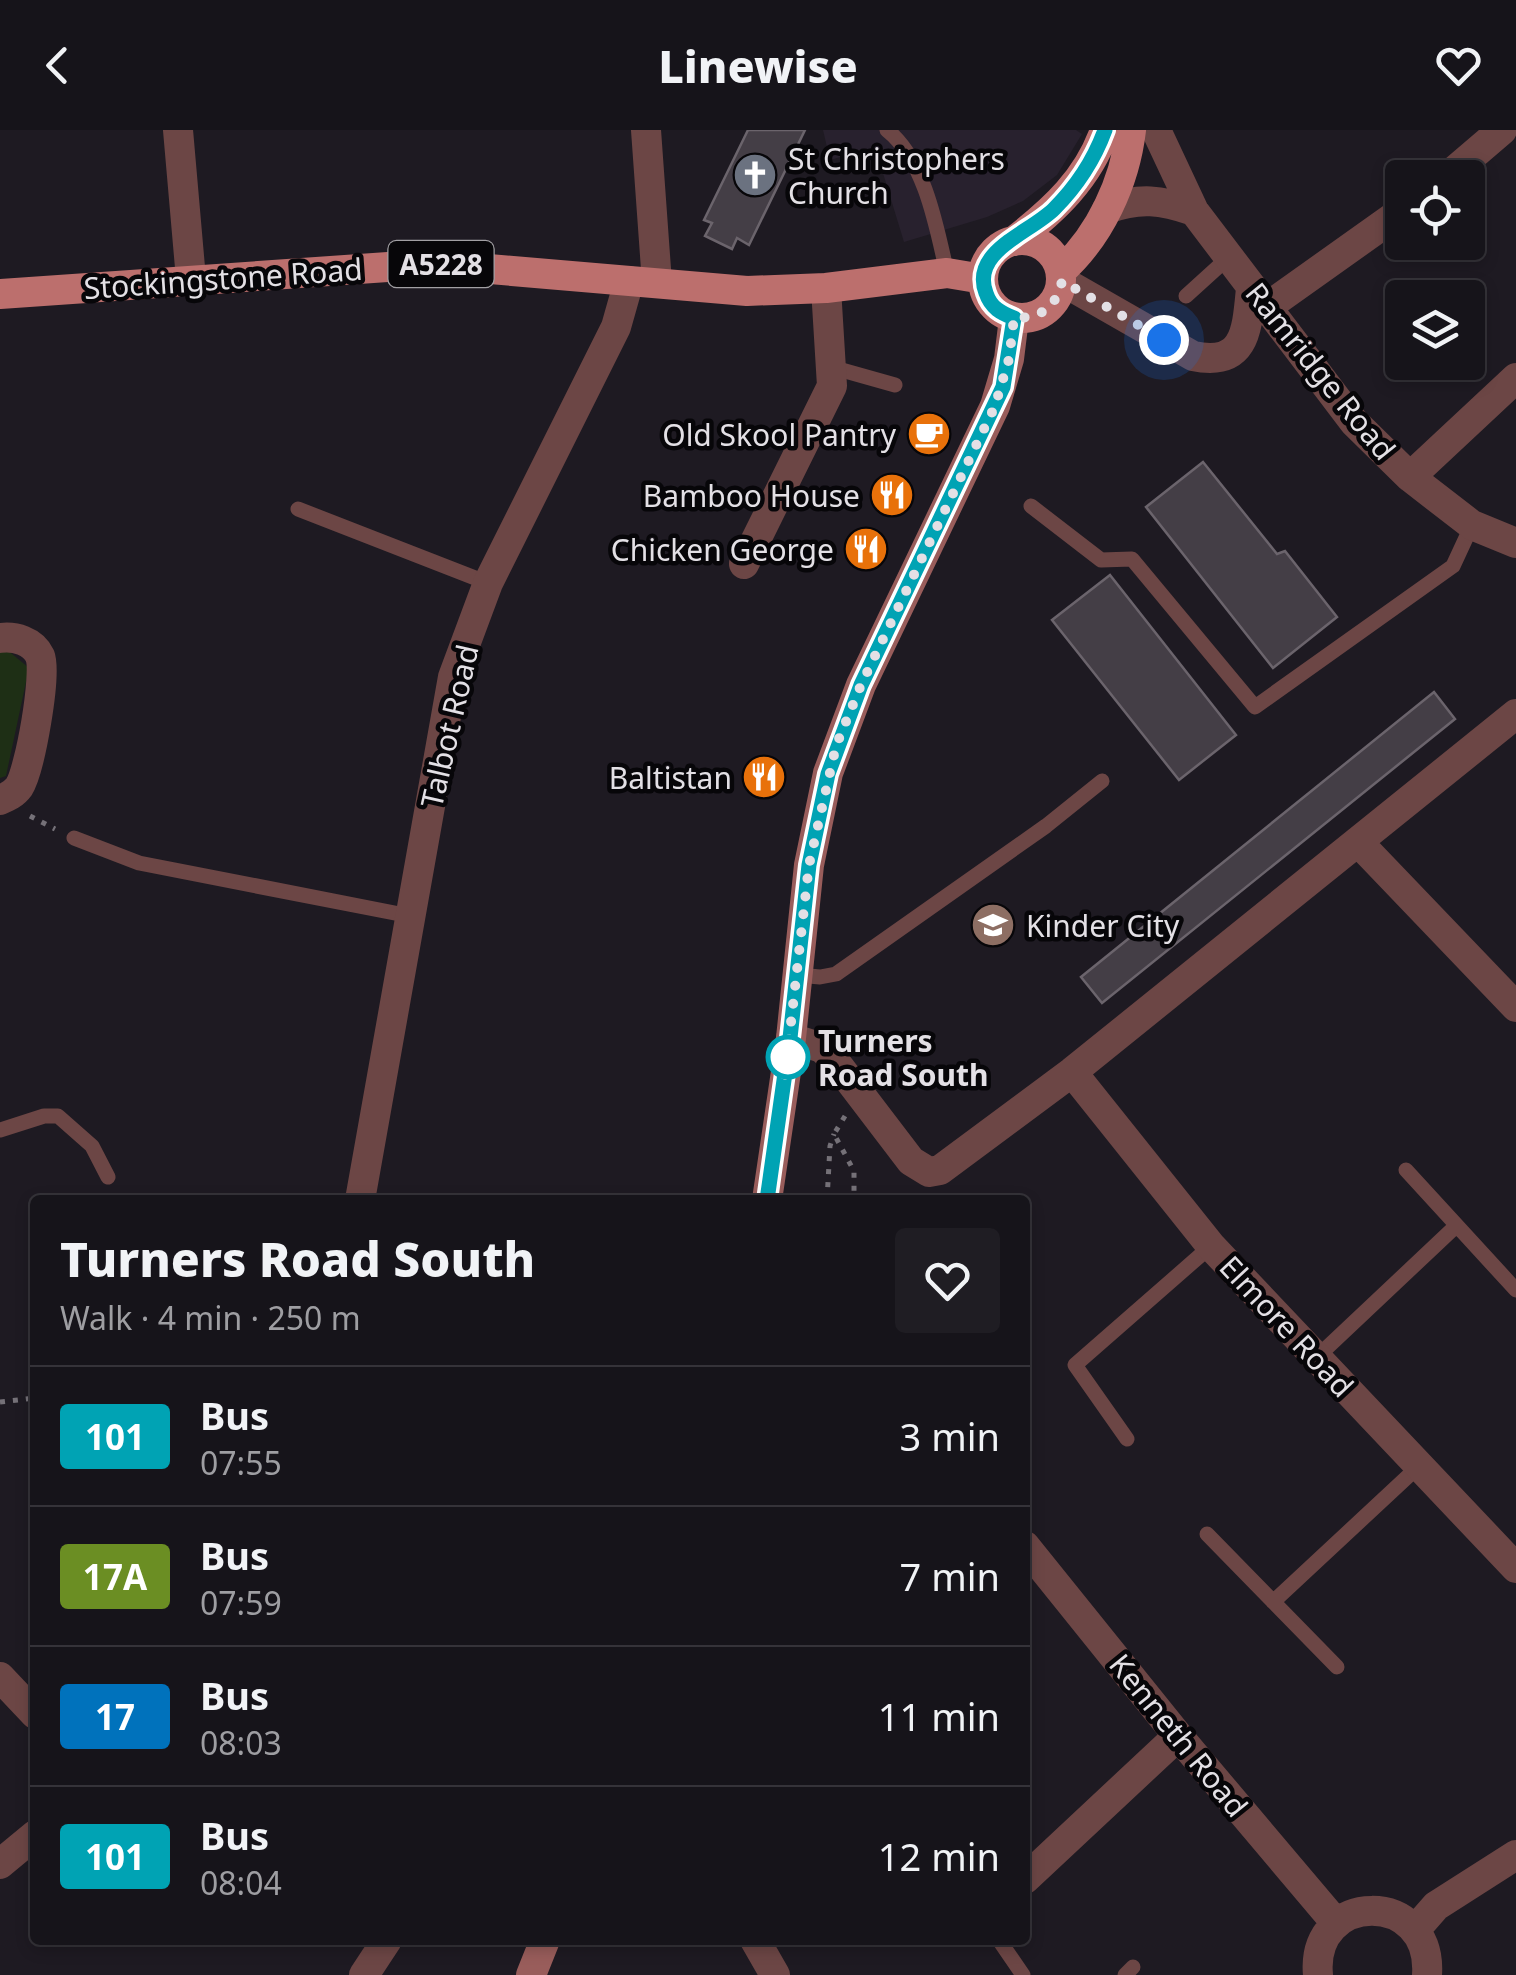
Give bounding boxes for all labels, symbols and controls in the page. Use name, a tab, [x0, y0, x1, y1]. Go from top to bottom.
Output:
text: Linewise	[658, 35, 858, 96]
icon: back	[30, 38, 85, 93]
icon: heart	[1431, 38, 1486, 93]
place label: St Christophers Church	[788, 138, 1005, 213]
church icon: St Christophers Church	[732, 152, 778, 198]
map controls	[1385, 160, 1485, 380]
button: locate	[1385, 160, 1485, 260]
road number: A5228	[388, 241, 494, 287]
street label: Stockingstone Road	[82, 248, 364, 308]
street label: Ramridge Road	[1237, 274, 1405, 468]
button: layers	[1385, 280, 1485, 380]
your location	[1139, 315, 1189, 365]
cafe icon: Old Skool Pantry	[906, 411, 952, 457]
place label: Old Skool Pantry	[662, 414, 897, 455]
restaurant icon: Bamboo House	[869, 472, 915, 518]
place label: Bamboo House	[643, 475, 860, 516]
restaurant icon: Chicken George	[843, 526, 889, 572]
place label: Chicken George	[611, 529, 834, 570]
street label: Talbot Road	[410, 640, 488, 812]
restaurant icon: Baltistan	[741, 754, 787, 800]
place label: Baltistan	[609, 757, 732, 798]
school or university icon: Kinder City	[970, 902, 1016, 948]
place label: Kinder City	[1026, 905, 1180, 946]
place label: Turners Road South	[818, 1020, 988, 1095]
marker: Turners Road South	[767, 1036, 809, 1078]
text: Turners Road South	[60, 1226, 535, 1291]
button: heart	[895, 1228, 1000, 1333]
street label: Elmore Road	[1211, 1246, 1363, 1406]
text: Walk · 4 min · 250 m	[60, 1296, 361, 1339]
text: Bus	[200, 1389, 269, 1441]
text: 3 min	[900, 1410, 1000, 1462]
text: 101	[85, 1413, 145, 1460]
text: 07:55	[200, 1441, 282, 1484]
text: Bus	[200, 1529, 269, 1581]
text: 7 min	[900, 1550, 1000, 1602]
text: 17A	[83, 1553, 147, 1600]
text: 07:59	[200, 1581, 282, 1624]
street label: Kenneth Road	[1101, 1645, 1257, 1825]
text: Bus	[200, 1669, 269, 1721]
text: 11 min	[878, 1690, 1000, 1742]
text: 17	[95, 1693, 135, 1740]
text: 08:03	[200, 1721, 282, 1764]
text: Bus	[200, 1809, 269, 1861]
text: 12 min	[878, 1830, 1000, 1882]
text: 101	[85, 1833, 145, 1880]
text: 08:04	[200, 1861, 282, 1904]

